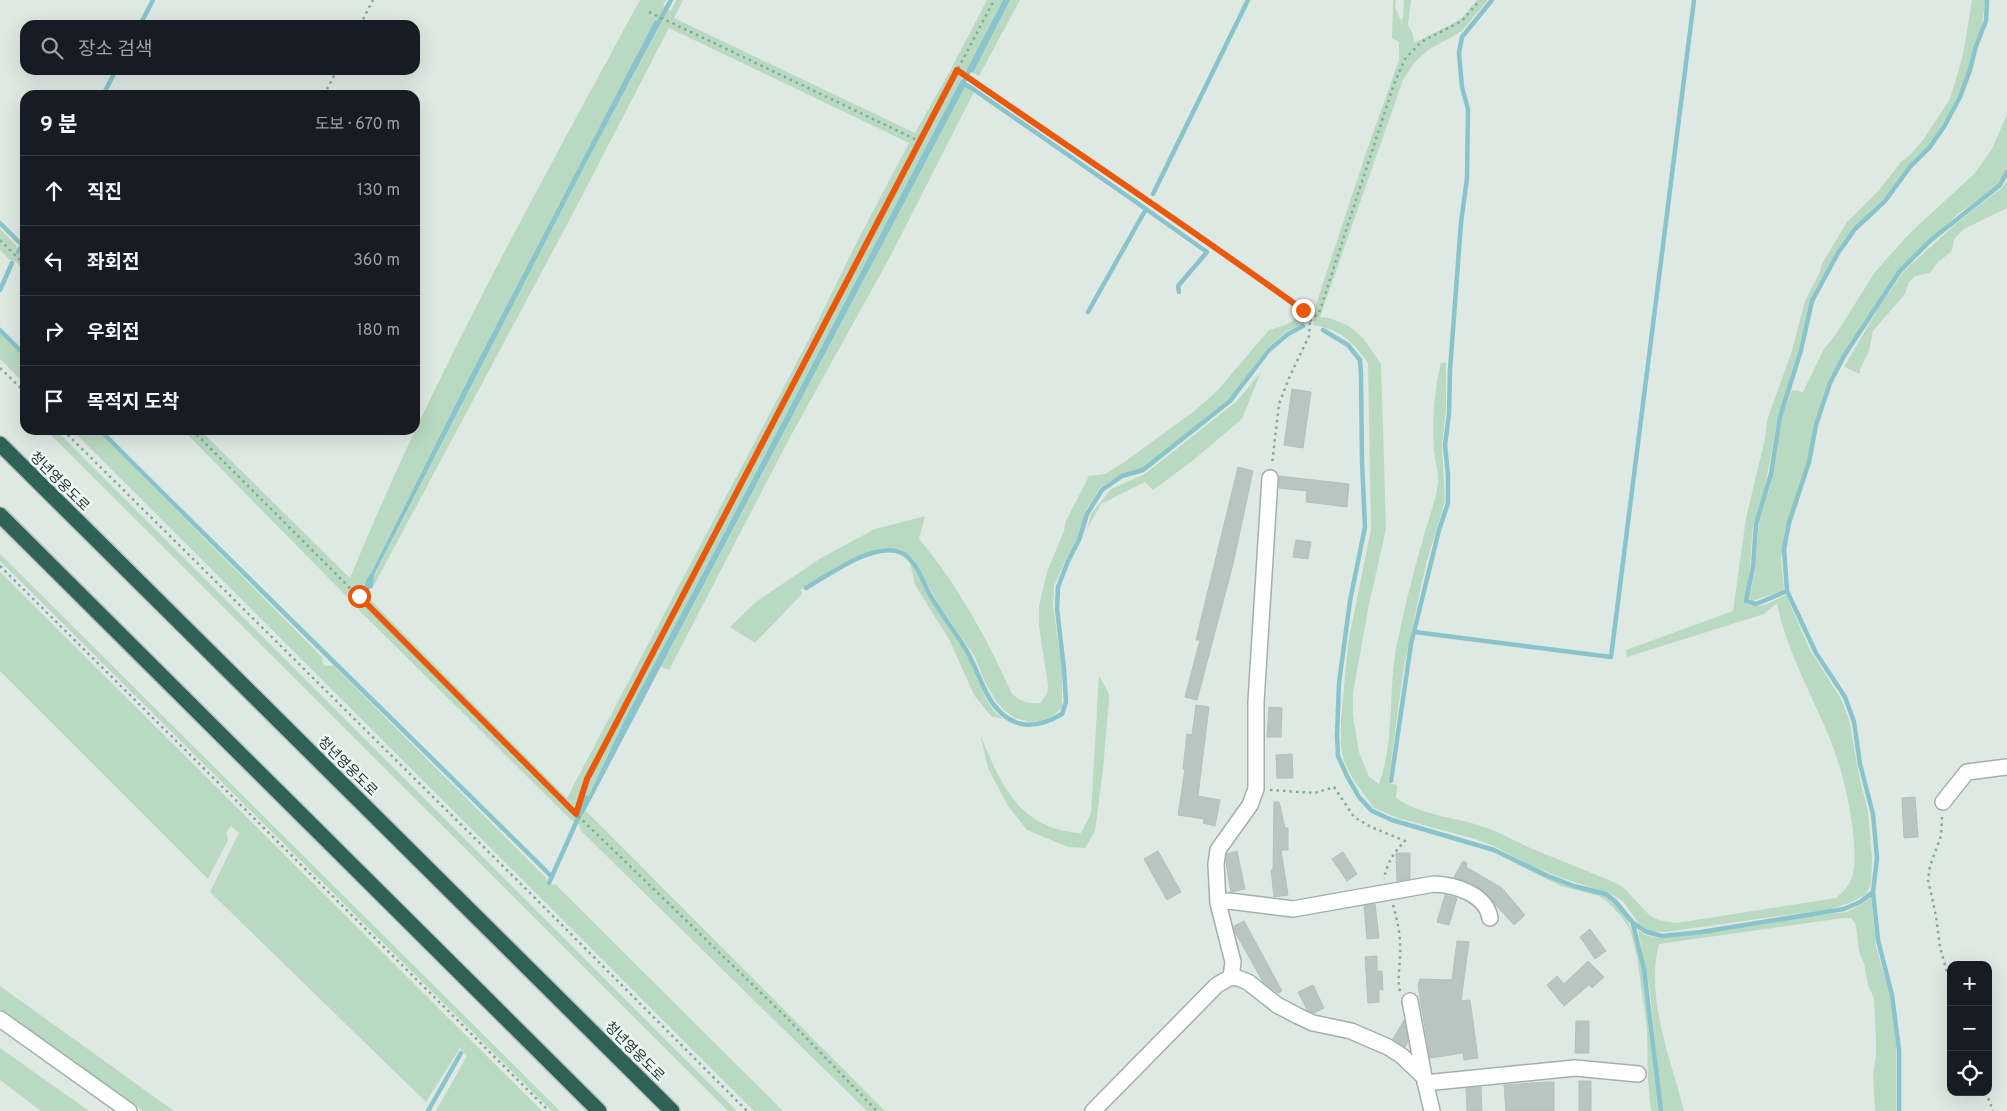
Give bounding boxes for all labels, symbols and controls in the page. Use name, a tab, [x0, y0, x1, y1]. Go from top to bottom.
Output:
search box	[20, 20, 420, 75]
icon: search	[38, 34, 66, 62]
text: 장소 검색	[78, 38, 152, 62]
text: 9 분	[40, 112, 77, 139]
text: 도보 · 670 m	[315, 115, 400, 135]
icon: ahead	[40, 177, 68, 205]
text: 직진	[87, 181, 122, 205]
text: 130 m	[357, 181, 400, 201]
icon: left	[40, 247, 68, 275]
text: 좌회전	[87, 251, 139, 275]
text: 360 m	[353, 251, 400, 271]
route end	[1292, 299, 1315, 322]
icon: right	[40, 317, 68, 345]
text: 우회전	[87, 321, 139, 345]
text: 180 m	[357, 321, 400, 341]
icon: arrive	[40, 387, 68, 415]
text: 목적지 도착	[87, 391, 179, 415]
street label: 청년영웅도로	[26, 449, 92, 515]
route start	[348, 585, 371, 608]
street label: 청년영웅도로	[314, 734, 380, 800]
map controls	[1947, 961, 1992, 1096]
button: +	[1947, 961, 1992, 1006]
button: −	[1947, 1006, 1992, 1051]
street label: 청년영웅도로	[601, 1019, 667, 1085]
button: locate	[1947, 1051, 1992, 1096]

